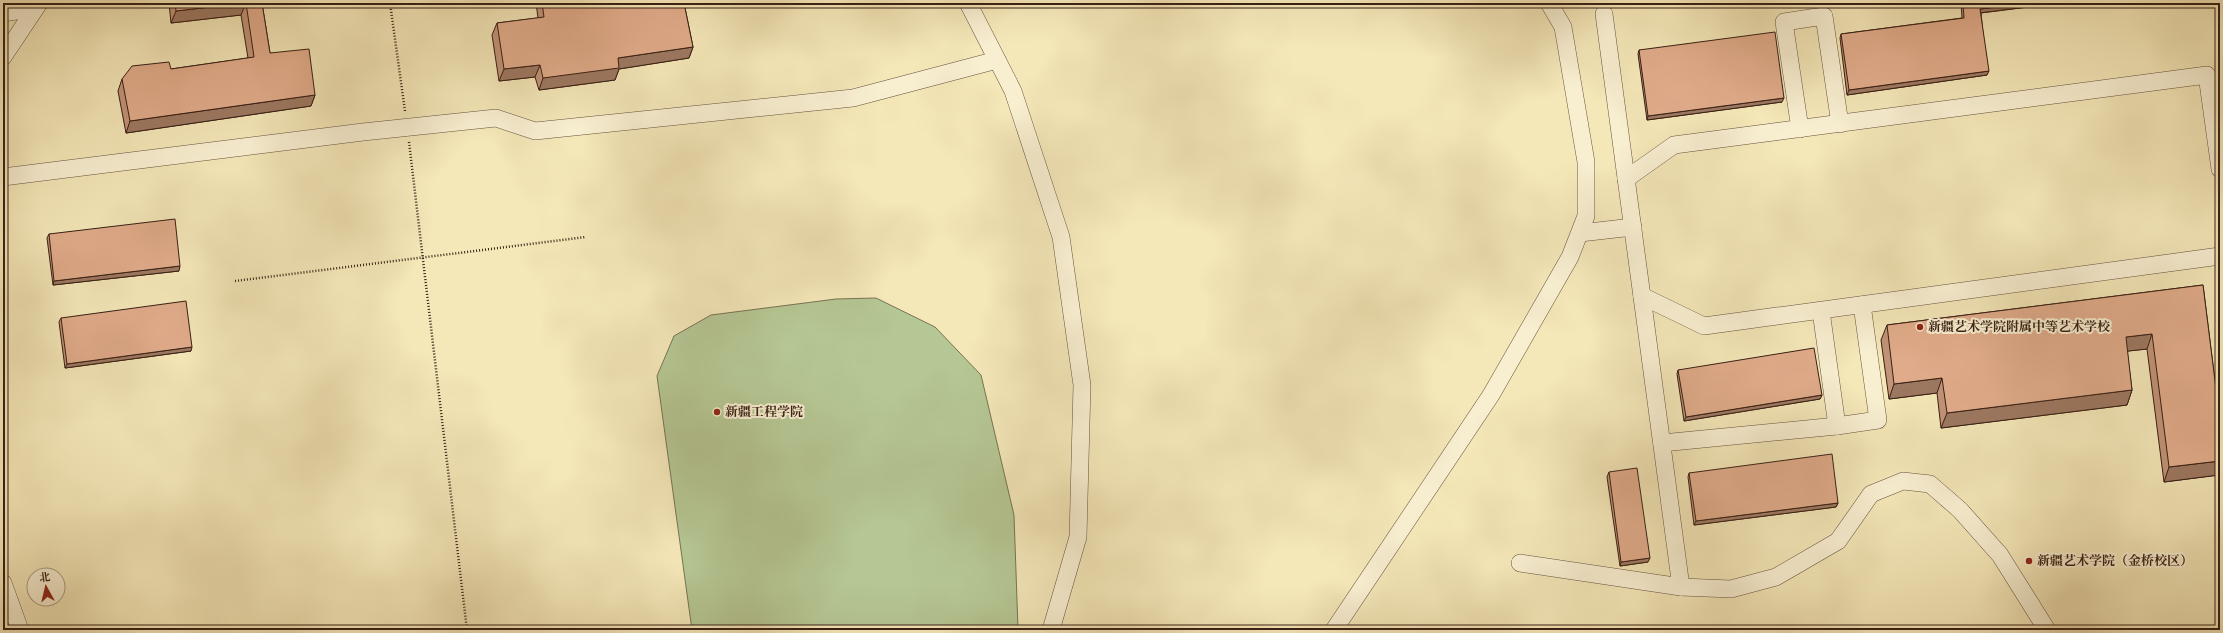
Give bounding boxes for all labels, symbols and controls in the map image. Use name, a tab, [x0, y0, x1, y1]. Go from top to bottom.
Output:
place label: 新疆艺术学院附属中等艺术学校	[1928, 319, 2110, 335]
marker: 新疆艺术学院附属中等艺术学校	[1915, 322, 1925, 332]
place label: 新疆工程学院	[725, 404, 803, 420]
marker: 新疆工程学院	[712, 407, 722, 417]
place label: 新疆艺术学院（金桥校区）	[2037, 553, 2193, 569]
marker: 新疆艺术学院（金桥校区）	[2024, 556, 2034, 566]
north arrow	[26, 567, 66, 607]
text: 北	[38, 570, 51, 585]

